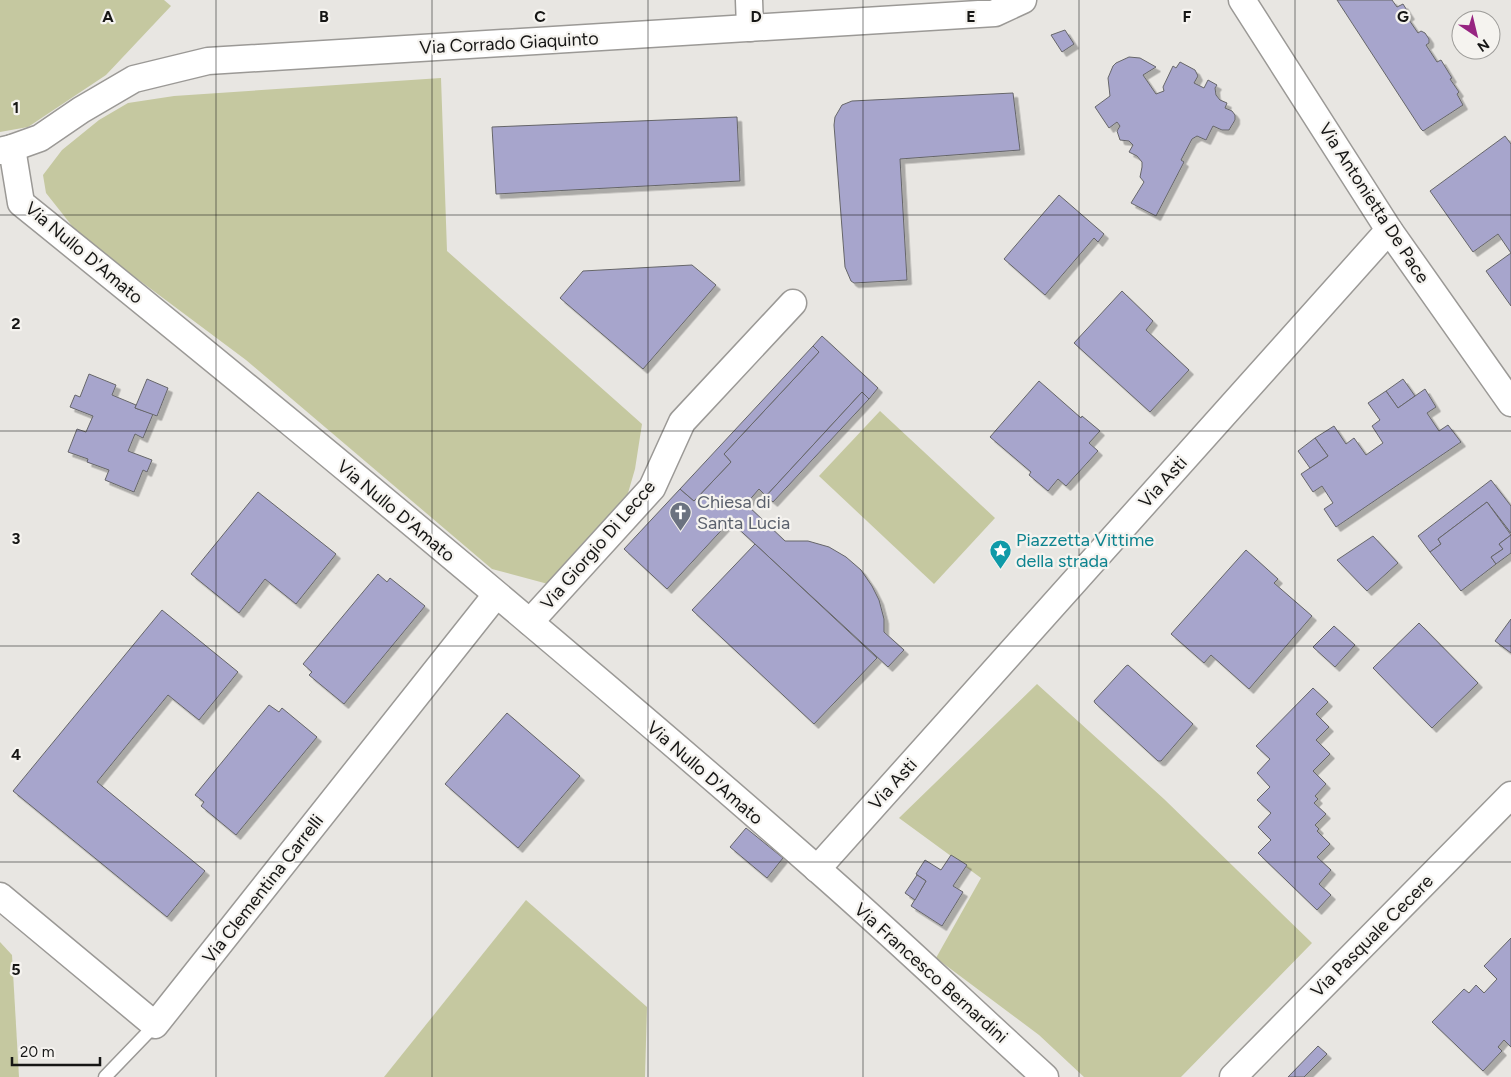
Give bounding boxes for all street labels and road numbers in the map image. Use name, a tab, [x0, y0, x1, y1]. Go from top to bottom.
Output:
street label: Via Corrado Giaquinto	[419, 27, 599, 59]
street label: Via Antonietta De Pace	[1314, 119, 1434, 287]
street label: Via Nullo D'Amato	[21, 197, 147, 309]
street label: Via Asti	[1134, 452, 1192, 512]
street label: Via Nullo D'Amato	[333, 455, 459, 567]
street label: Via Giorgio Di Lecce	[536, 476, 660, 614]
street label: Via Nullo D'Amato	[642, 716, 768, 830]
street label: Via Asti	[864, 754, 922, 814]
street label: Via Clementina Carrelli	[198, 810, 328, 968]
street label: Via Pasquale Cecere	[1306, 870, 1438, 1002]
street label: Via Francesco Bernardini	[850, 898, 1012, 1048]

